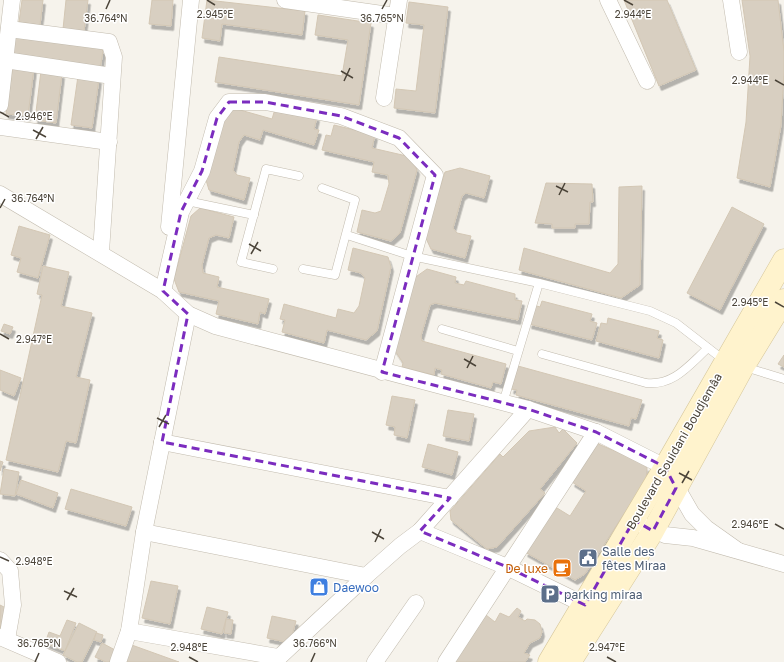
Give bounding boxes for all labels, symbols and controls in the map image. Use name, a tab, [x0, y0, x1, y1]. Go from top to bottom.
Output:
text: 2.945°E	[197, 8, 233, 20]
text: 2.944°E	[615, 8, 651, 20]
text: 36.764°N	[84, 12, 128, 24]
text: 36.765°N	[360, 12, 404, 24]
text: 2.944°E	[732, 74, 768, 86]
text: 2.946°E	[16, 110, 53, 122]
text: 36.764°N	[11, 192, 55, 204]
text: 2.945°E	[732, 296, 768, 308]
text: 2.947°E	[16, 333, 52, 345]
street label: Boulevard Souidani Boudjemâa	[623, 370, 725, 532]
text: 2.946°E	[732, 518, 769, 530]
place label: Salle des fêtes Miraa	[602, 544, 666, 573]
public building icon: Salle des fêtes Miraa	[577, 547, 599, 569]
text: 2.948°E	[15, 555, 53, 567]
cafe icon: De luxe	[551, 557, 573, 579]
place label: De luxe	[505, 561, 548, 576]
shop icon: Daewoo	[308, 576, 330, 598]
place label: Daewoo	[333, 580, 379, 595]
parking icon: parking miraa	[539, 583, 561, 605]
place label: parking miraa	[564, 587, 643, 602]
text: 36.765°N	[17, 637, 61, 649]
text: 36.766°N	[293, 637, 337, 649]
text: 2.948°E	[170, 641, 208, 653]
text: 2.947°E	[589, 641, 625, 653]

